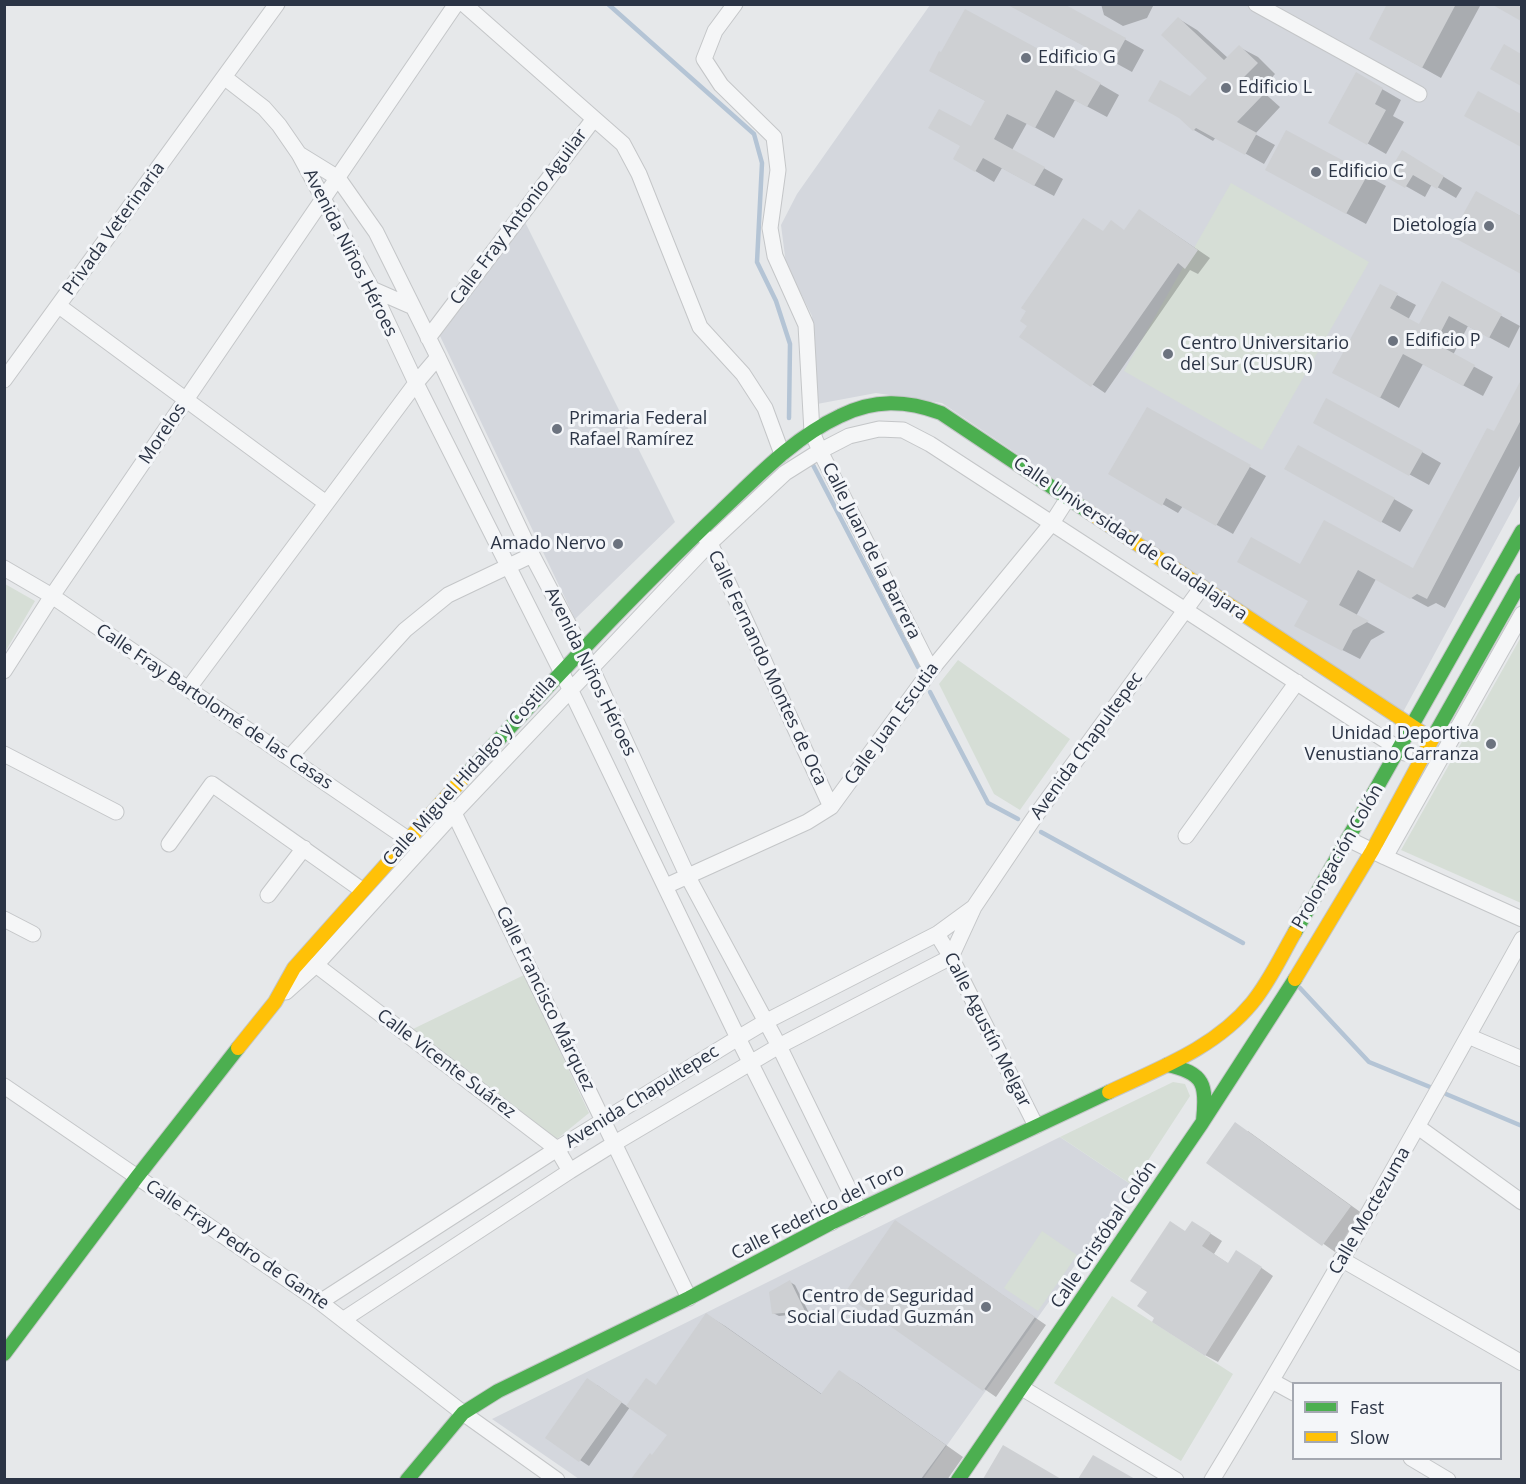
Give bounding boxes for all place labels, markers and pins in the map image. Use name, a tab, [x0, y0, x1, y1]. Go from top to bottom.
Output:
place label: Edificio G	[1038, 47, 1116, 69]
marker: Edificio G	[1019, 51, 1033, 65]
place label: Edificio L	[1238, 77, 1312, 99]
marker: Edificio L	[1219, 81, 1233, 95]
place label: Edificio C	[1328, 161, 1404, 183]
marker: Edificio C	[1309, 165, 1323, 179]
place label: Dietología	[1392, 215, 1477, 237]
marker: Dietología	[1482, 219, 1496, 233]
place label: Edificio P	[1405, 330, 1481, 352]
place label: Centro Universitario del Sur (CUSUR)	[1180, 333, 1349, 376]
marker: Edificio P	[1386, 334, 1400, 348]
marker: Centro Universitario del Sur (CUSUR)	[1161, 347, 1175, 361]
place label: Primaria Federal Rafael Ramírez	[569, 408, 707, 450]
marker: Primaria Federal Rafael Ramírez	[550, 422, 564, 436]
place label: Amado Nervo	[491, 533, 606, 555]
marker: Amado Nervo	[611, 537, 625, 551]
place label: Unidad Deportiva Venustiano Carranza	[1304, 723, 1479, 766]
marker: Unidad Deportiva Venustiano Carranza	[1484, 737, 1498, 751]
place label: Centro de Seguridad Social Ciudad Guzmán	[787, 1286, 974, 1328]
marker: Centro de Seguridad Social Ciudad Guzmán	[979, 1300, 993, 1314]

